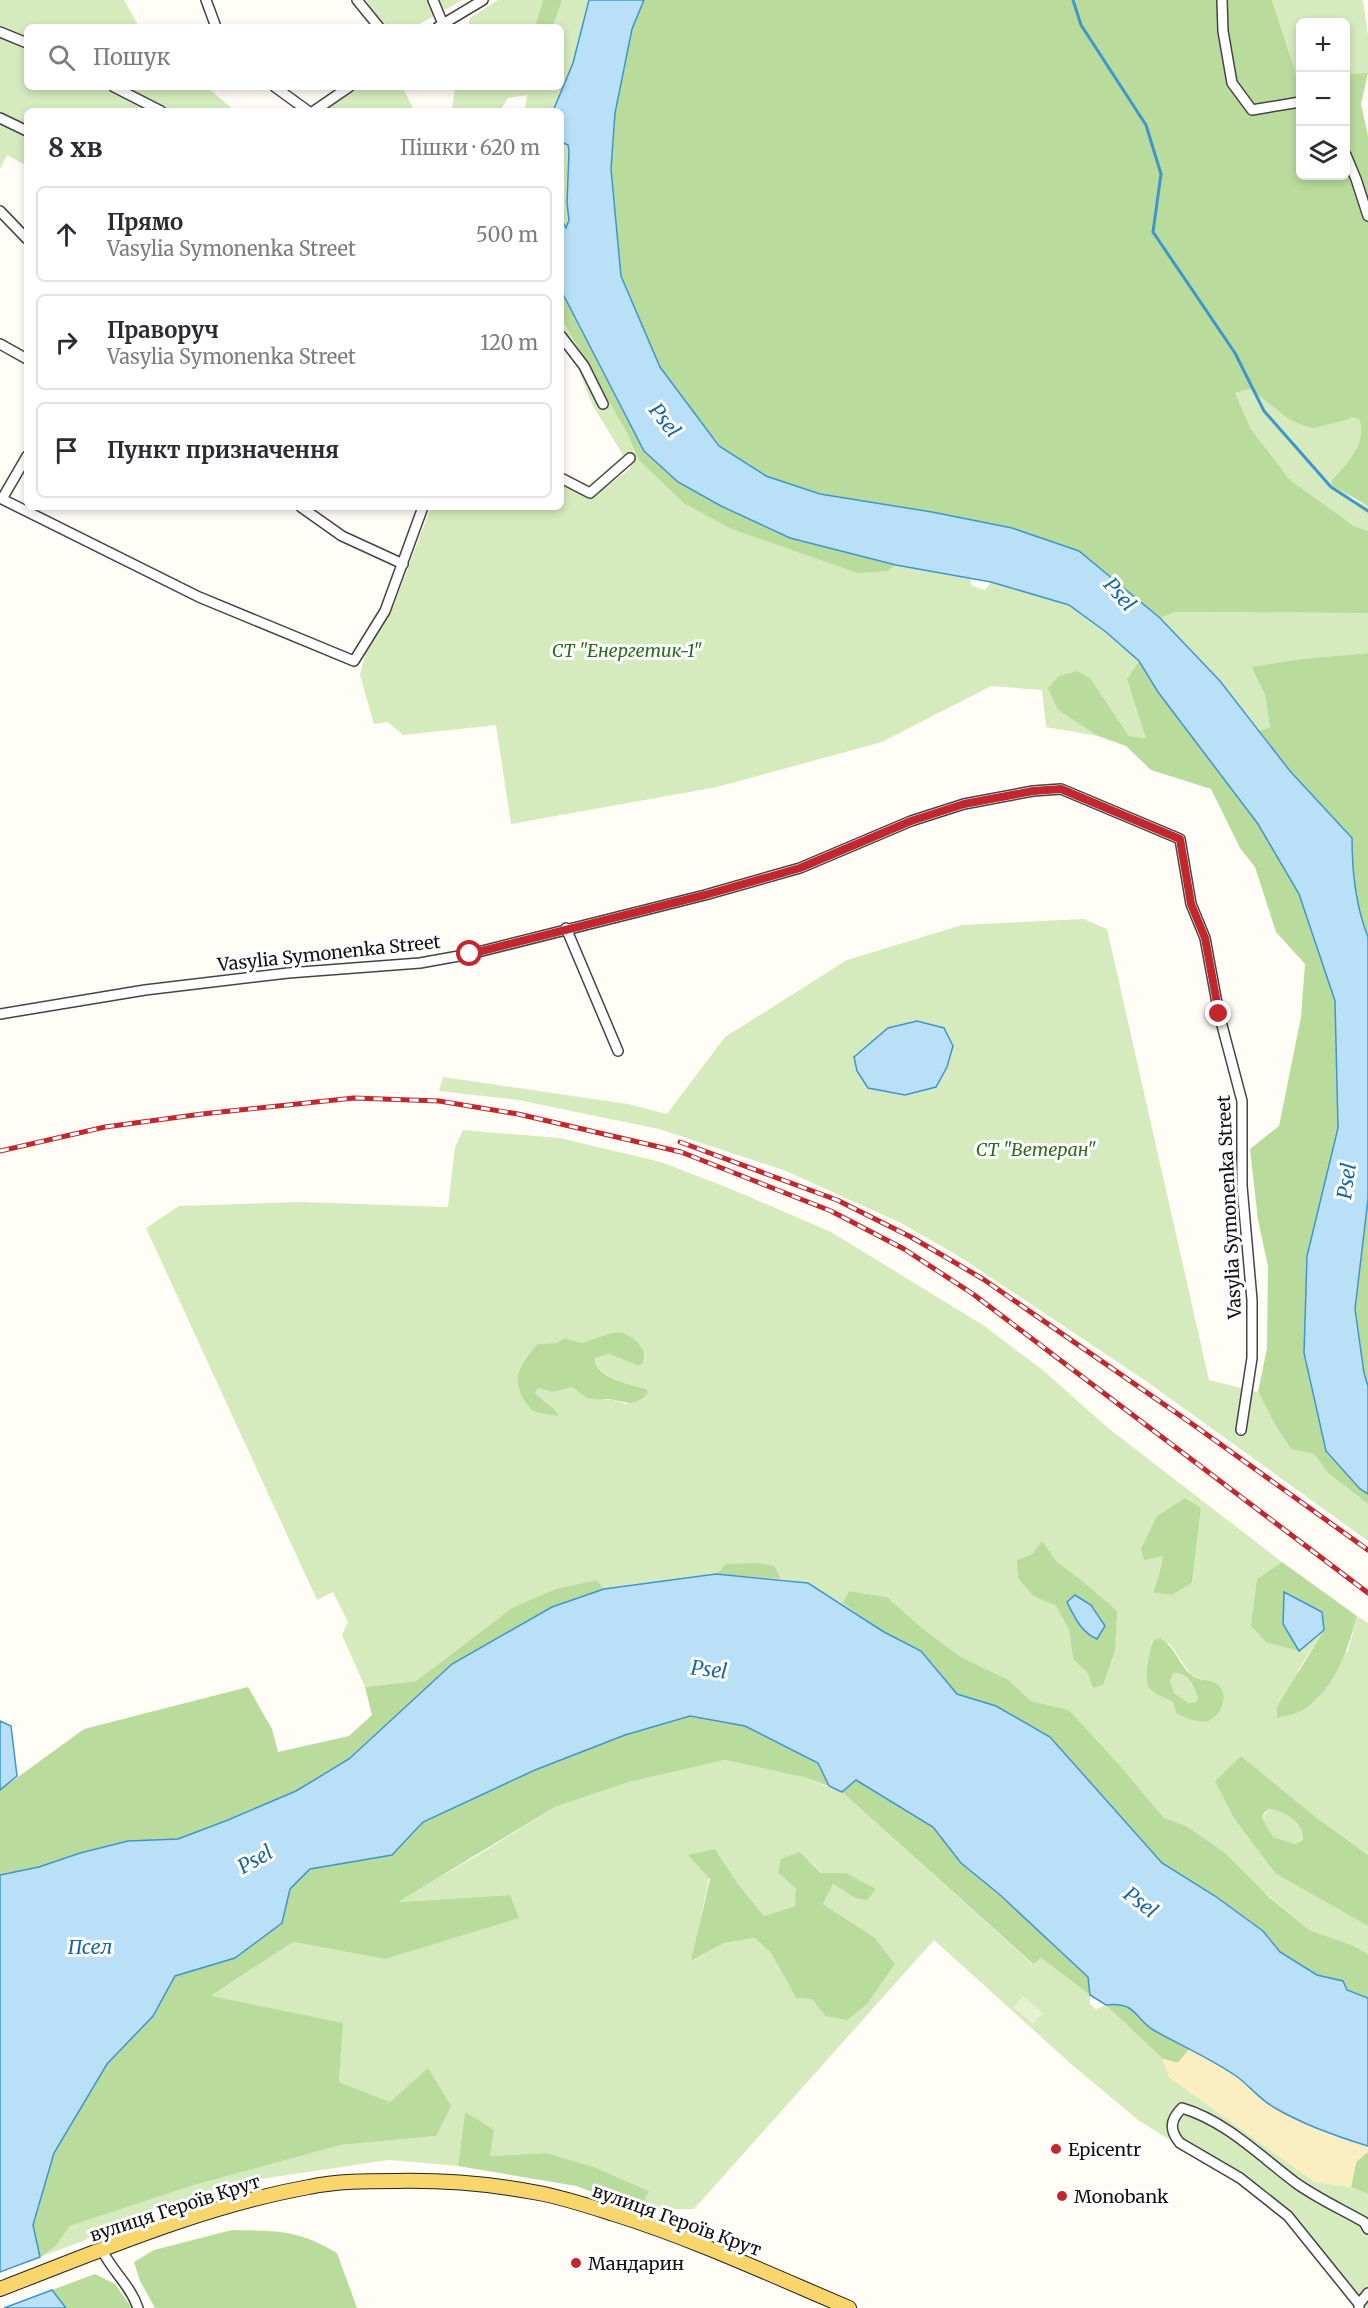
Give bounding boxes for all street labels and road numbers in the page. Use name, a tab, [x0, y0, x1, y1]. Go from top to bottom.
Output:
street label: Vasylia Symonenka Street	[215, 930, 442, 976]
street label: Vasylia Symonenka Street	[1212, 1095, 1246, 1320]
street label: вулиця Героїв Крут	[87, 2170, 263, 2246]
street label: вулиця Героїв Крут	[589, 2179, 765, 2261]

